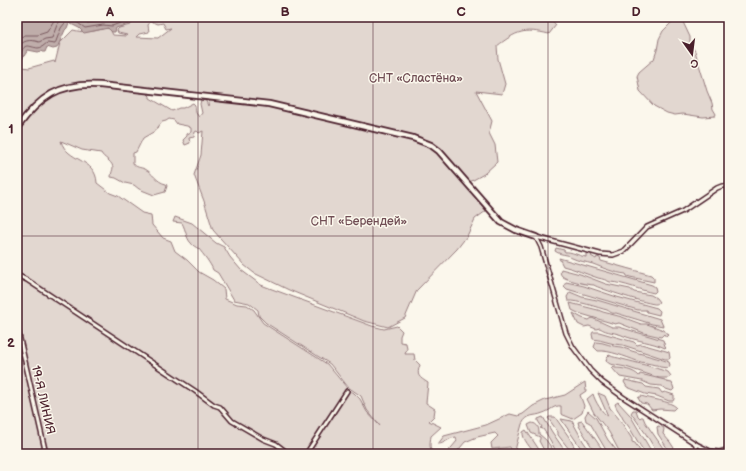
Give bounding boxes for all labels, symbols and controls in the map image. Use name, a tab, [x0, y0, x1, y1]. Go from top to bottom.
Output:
text: A	[105, 4, 114, 20]
text: B	[280, 4, 290, 20]
text: C	[456, 4, 466, 20]
text: D	[631, 4, 641, 20]
north arrow	[672, 34, 712, 74]
text: С	[689, 56, 700, 71]
park label: СНТ «Сластёна»	[369, 71, 463, 86]
text: 1	[8, 121, 14, 137]
park label: СНТ «Берендей»	[311, 214, 407, 229]
text: 2	[7, 335, 15, 351]
street label: 19-Я ЛИНИЯ	[28, 364, 58, 436]

